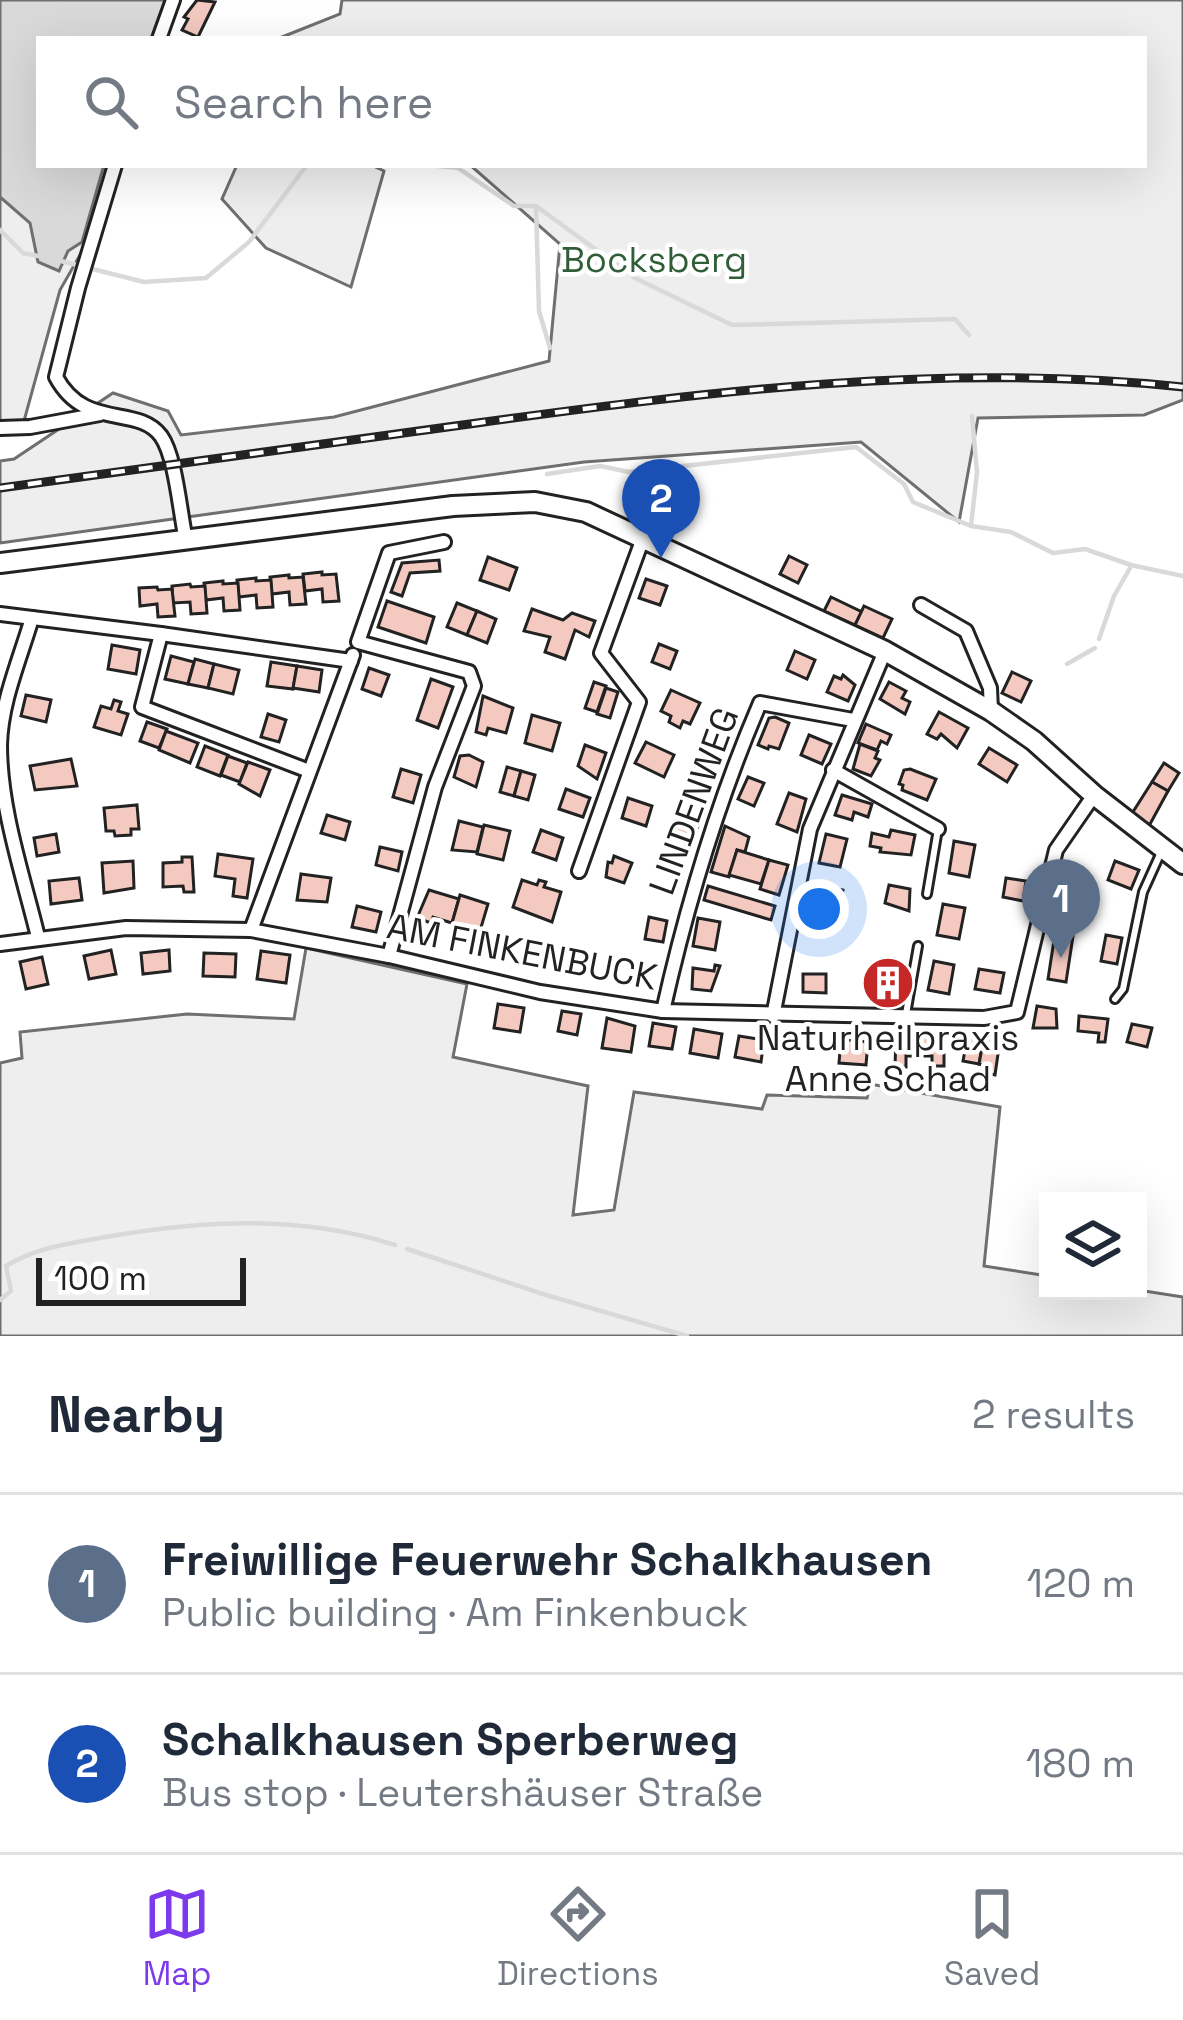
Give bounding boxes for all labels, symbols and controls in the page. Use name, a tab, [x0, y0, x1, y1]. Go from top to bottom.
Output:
search box	[36, 36, 1147, 168]
icon: search	[78, 69, 144, 135]
text: Search here	[174, 74, 433, 131]
park label: Bocksberg	[561, 237, 747, 283]
pin: 2	[622, 459, 700, 558]
street label: LINDENWEG	[639, 701, 749, 901]
pin: 1	[1022, 859, 1100, 958]
your location	[789, 879, 849, 939]
street label: AM FINKENBUCK	[383, 903, 661, 1001]
building icon: Naturheilpraxis Anne Schad	[860, 955, 916, 1011]
place label: Naturheilpraxis Anne Schad	[757, 1015, 1019, 1102]
map controls	[1039, 1192, 1147, 1300]
button: layers	[1039, 1192, 1147, 1300]
scale bar	[36, 1252, 246, 1305]
text: 100 m	[54, 1258, 147, 1300]
text: Nearby	[48, 1382, 225, 1447]
text: 2 results	[972, 1390, 1135, 1439]
text: Freiwillige Feuerwehr Schalkhausen	[162, 1531, 933, 1588]
text: 1	[78, 1559, 96, 1608]
text: 120 m	[1027, 1559, 1135, 1608]
text: Public building · Am Finkenbuck	[162, 1588, 748, 1637]
text: Schalkhausen Sperberweg	[162, 1711, 738, 1768]
text: 2	[75, 1739, 99, 1788]
text: 180 m	[1026, 1739, 1135, 1788]
text: Bus stop · Leutershäuser Straße	[162, 1768, 763, 1817]
tab: Map	[143, 1881, 211, 1995]
tab: Directions	[497, 1881, 659, 1995]
tab: Saved	[944, 1881, 1040, 1995]

